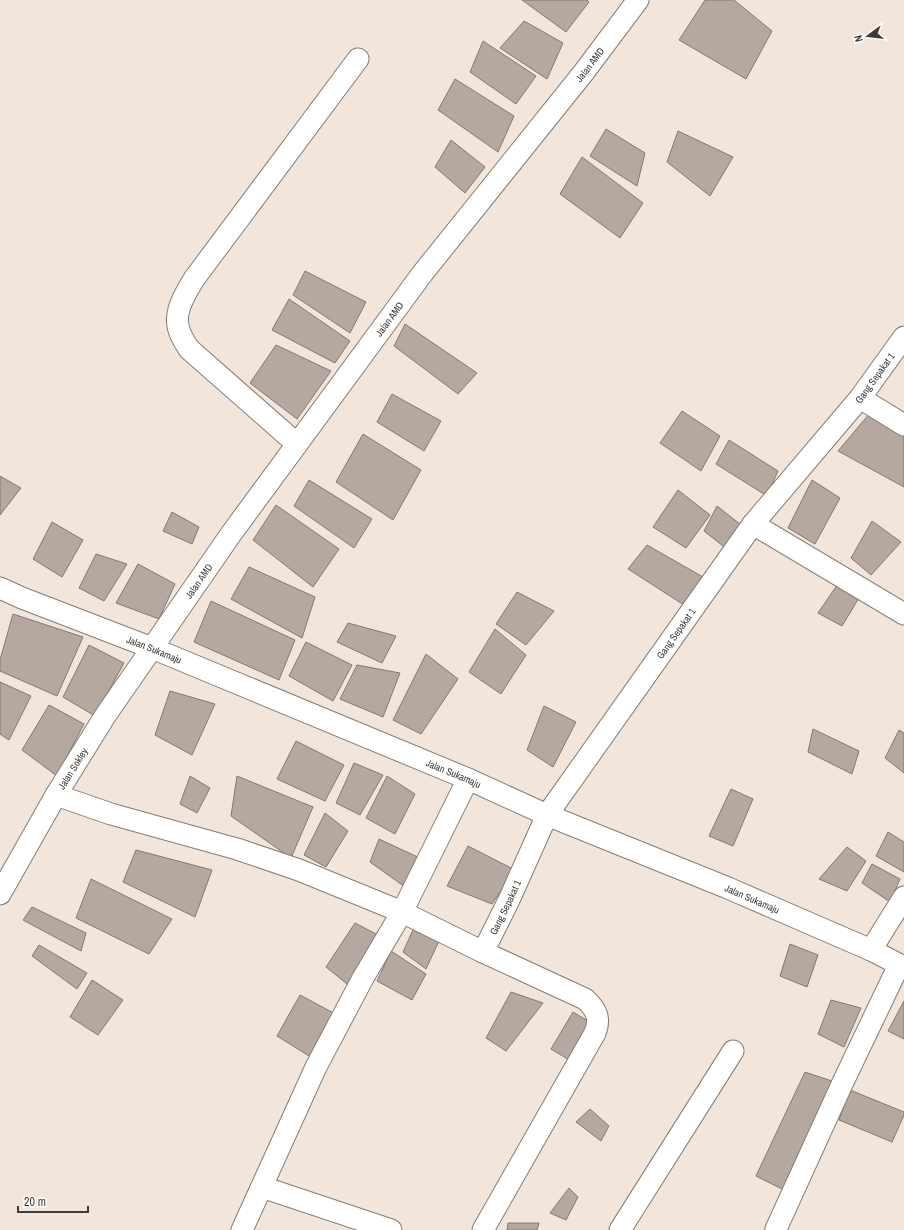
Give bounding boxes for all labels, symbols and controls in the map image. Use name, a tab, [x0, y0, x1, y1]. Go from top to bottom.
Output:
north arrow	[848, 16, 888, 56]
text: N	[851, 34, 866, 44]
street label: Jalan AMD	[572, 45, 607, 84]
street label: Jalan AMD	[372, 299, 406, 339]
street label: Gang Sepakat 1	[852, 350, 897, 406]
street label: Jalan AMD	[182, 561, 215, 601]
street label: Gang Sepakat 1	[653, 605, 698, 661]
street label: Jalan Sukamaju	[125, 632, 184, 666]
street label: Jalan Sokley	[55, 744, 91, 792]
street label: Jalan Sukamaju	[424, 756, 483, 791]
street label: Gang Sepakat 1	[486, 877, 524, 937]
street label: Jalan Sukamaju	[723, 881, 782, 916]
scale bar	[18, 1188, 88, 1214]
text: 20 m	[24, 1194, 46, 1210]

